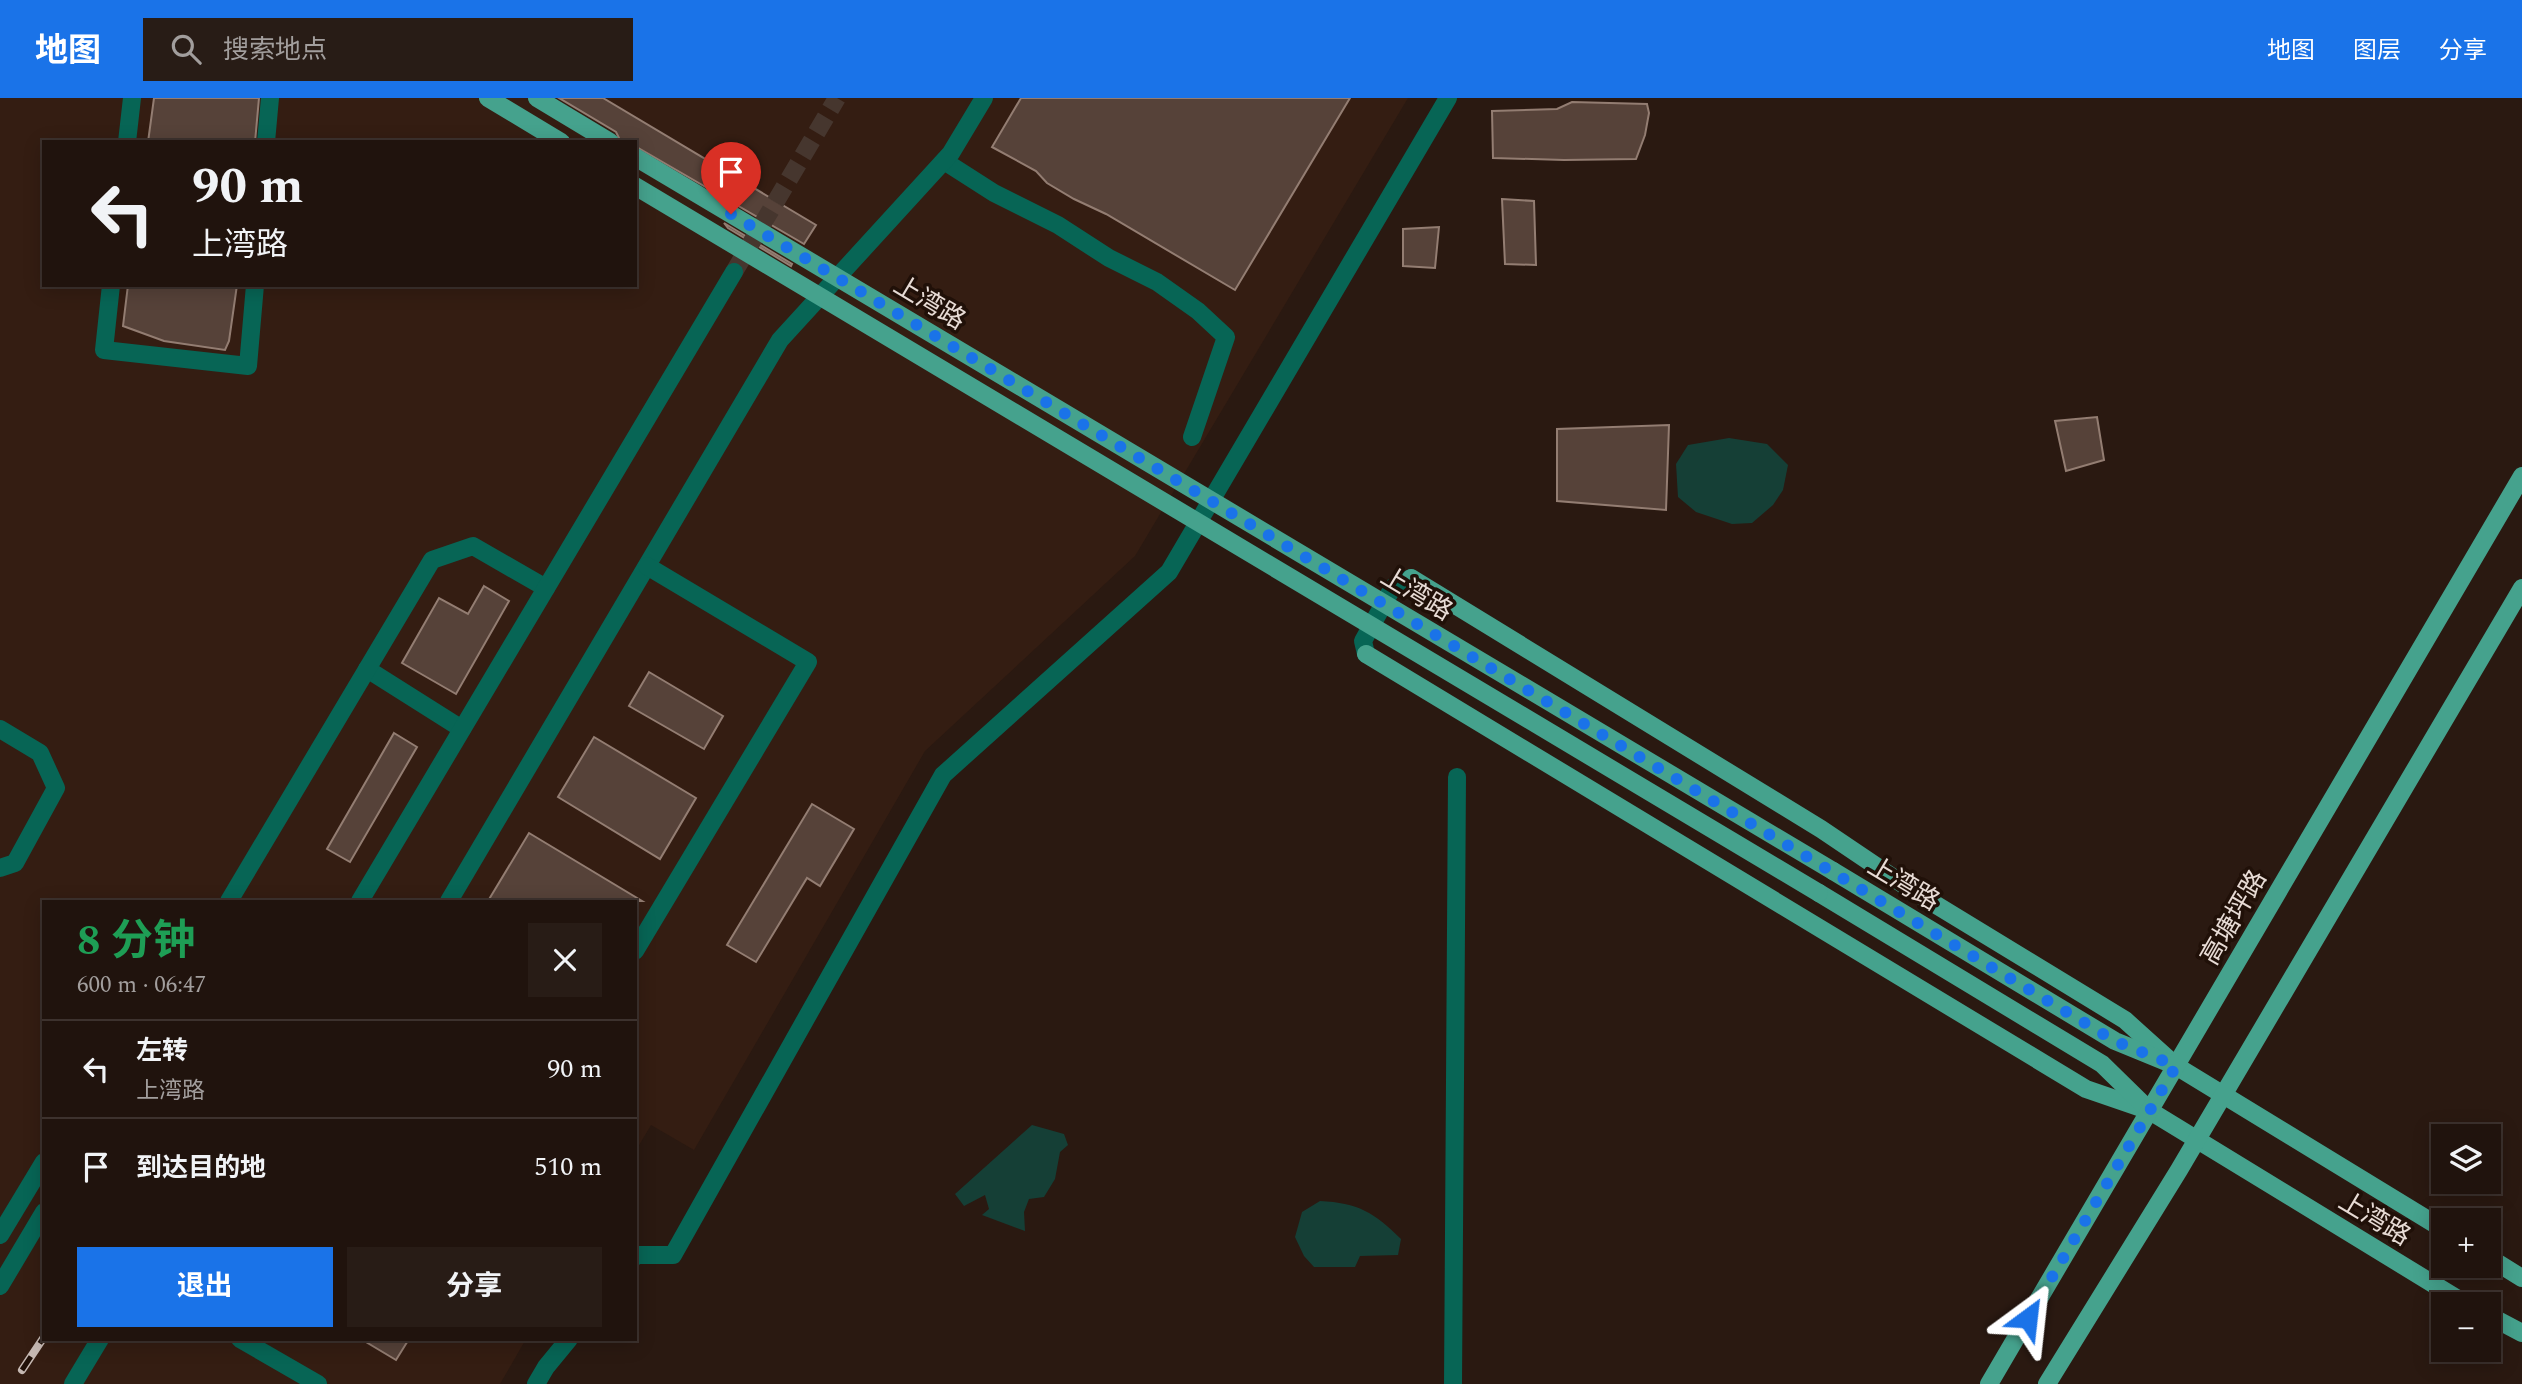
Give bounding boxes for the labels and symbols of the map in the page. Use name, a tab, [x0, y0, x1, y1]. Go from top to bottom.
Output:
pin	[701, 142, 761, 214]
street label: 上湾路	[886, 266, 973, 340]
street label: 上湾路	[1373, 557, 1460, 631]
street label: 上湾路	[1860, 847, 1947, 921]
street label: 高塘坪路	[2191, 862, 2277, 973]
street label: 上湾路	[2331, 1182, 2418, 1256]
position arrow	[1991, 1281, 2065, 1355]

